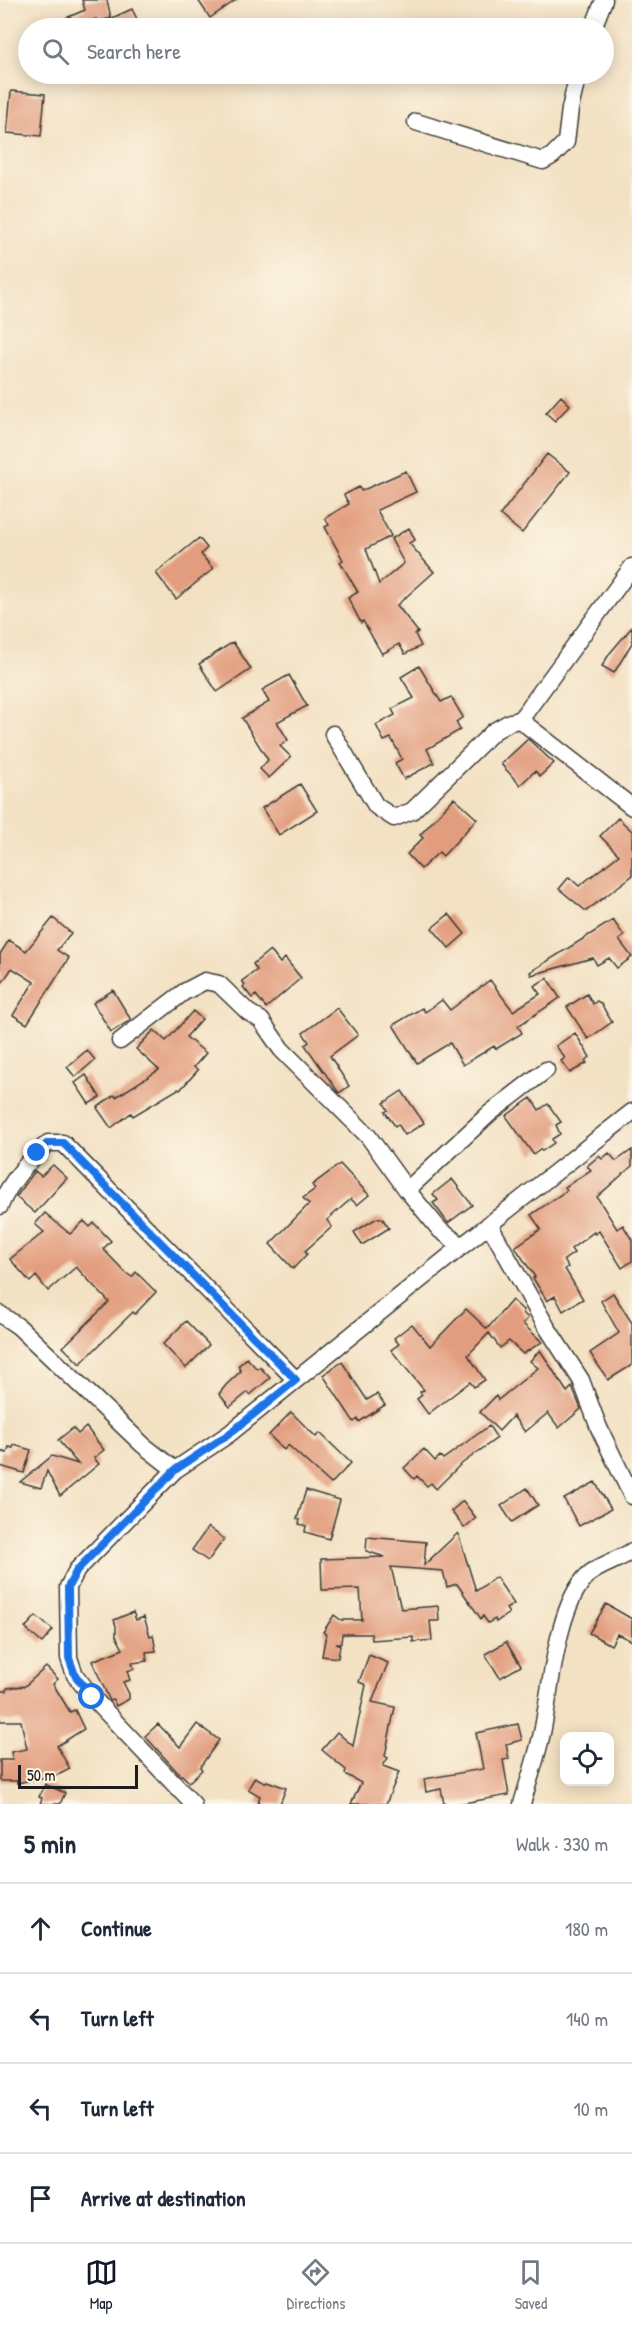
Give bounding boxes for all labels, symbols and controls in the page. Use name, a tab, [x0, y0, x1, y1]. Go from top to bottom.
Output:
search box	[18, 18, 614, 84]
icon: search	[39, 35, 72, 68]
text: Search here	[87, 36, 181, 66]
route end	[23, 1139, 49, 1165]
route start	[78, 1683, 104, 1709]
map controls	[560, 1732, 614, 1786]
button: locate	[560, 1732, 614, 1786]
scale bar	[18, 1762, 138, 1790]
text: 50 m	[27, 1764, 56, 1786]
text: 5 min	[24, 1826, 76, 1861]
text: Walk · 330 m	[516, 1830, 608, 1857]
icon: ahead	[24, 1912, 57, 1945]
text: Continue	[81, 1913, 152, 1943]
text: 180 m	[565, 1915, 608, 1942]
icon: left	[24, 2002, 57, 2035]
text: Turn left	[81, 2003, 154, 2033]
text: 140 m	[566, 2005, 608, 2032]
icon: left	[24, 2092, 57, 2125]
text: Turn left	[81, 2093, 154, 2123]
text: 10 m	[574, 2095, 608, 2122]
icon: arrive	[24, 2182, 57, 2215]
text: Arrive at destination	[81, 2183, 246, 2213]
tab: Map	[85, 2256, 118, 2314]
tab: Directions	[287, 2256, 345, 2314]
tab: Saved	[514, 2256, 547, 2314]

